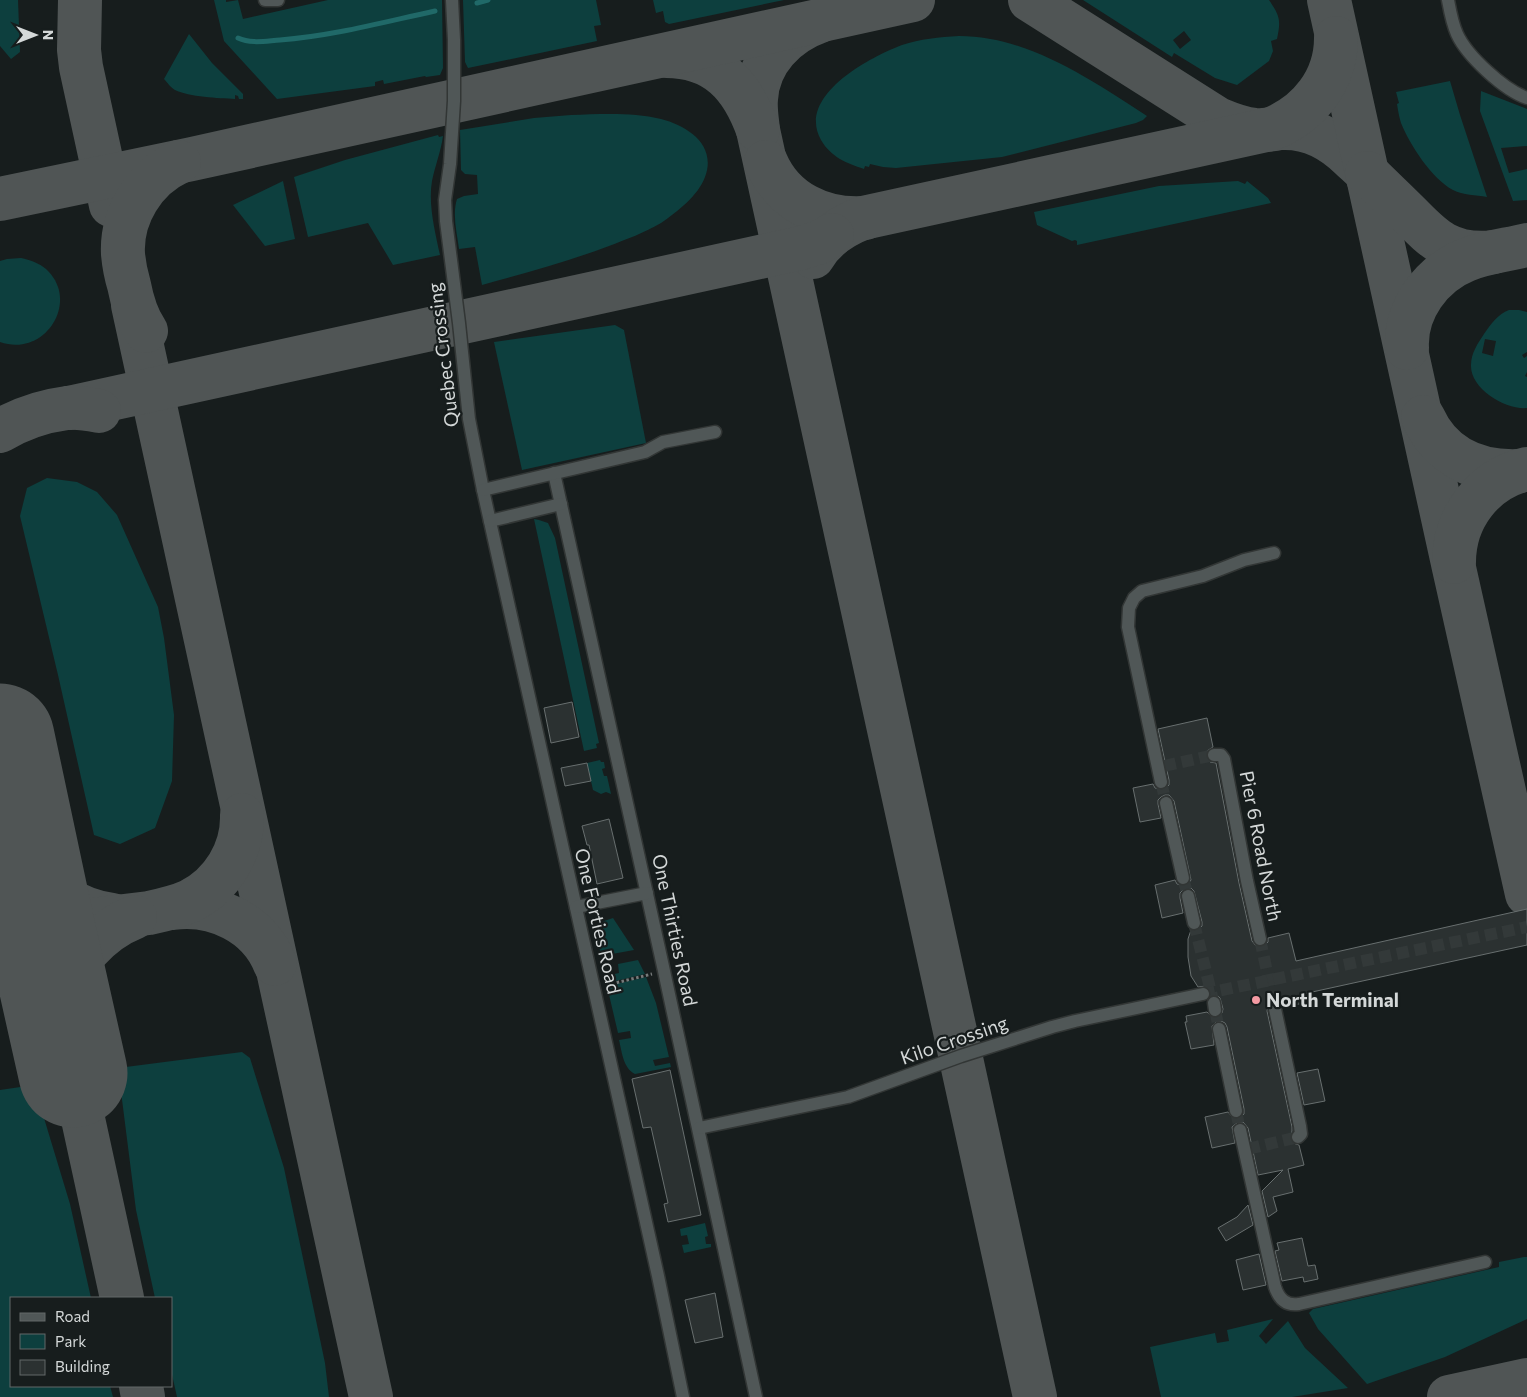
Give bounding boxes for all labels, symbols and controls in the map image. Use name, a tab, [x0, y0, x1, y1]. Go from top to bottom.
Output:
north arrow	[10, 10, 60, 60]
text: N	[40, 30, 57, 40]
street label: Quebec Crossing	[422, 282, 463, 429]
street label: Pier 6 Road North	[1236, 769, 1287, 923]
street label: One Forties Road	[571, 846, 626, 996]
street label: One Thirties Road	[648, 852, 703, 1008]
place label: North Terminal	[1266, 988, 1399, 1011]
marker: North Terminal	[1250, 994, 1262, 1006]
street label: Kilo Crossing	[897, 1010, 1011, 1069]
legend	[10, 1297, 172, 1387]
text: Road	[55, 1307, 90, 1325]
text: Park	[55, 1332, 86, 1350]
text: Building	[55, 1357, 110, 1375]

